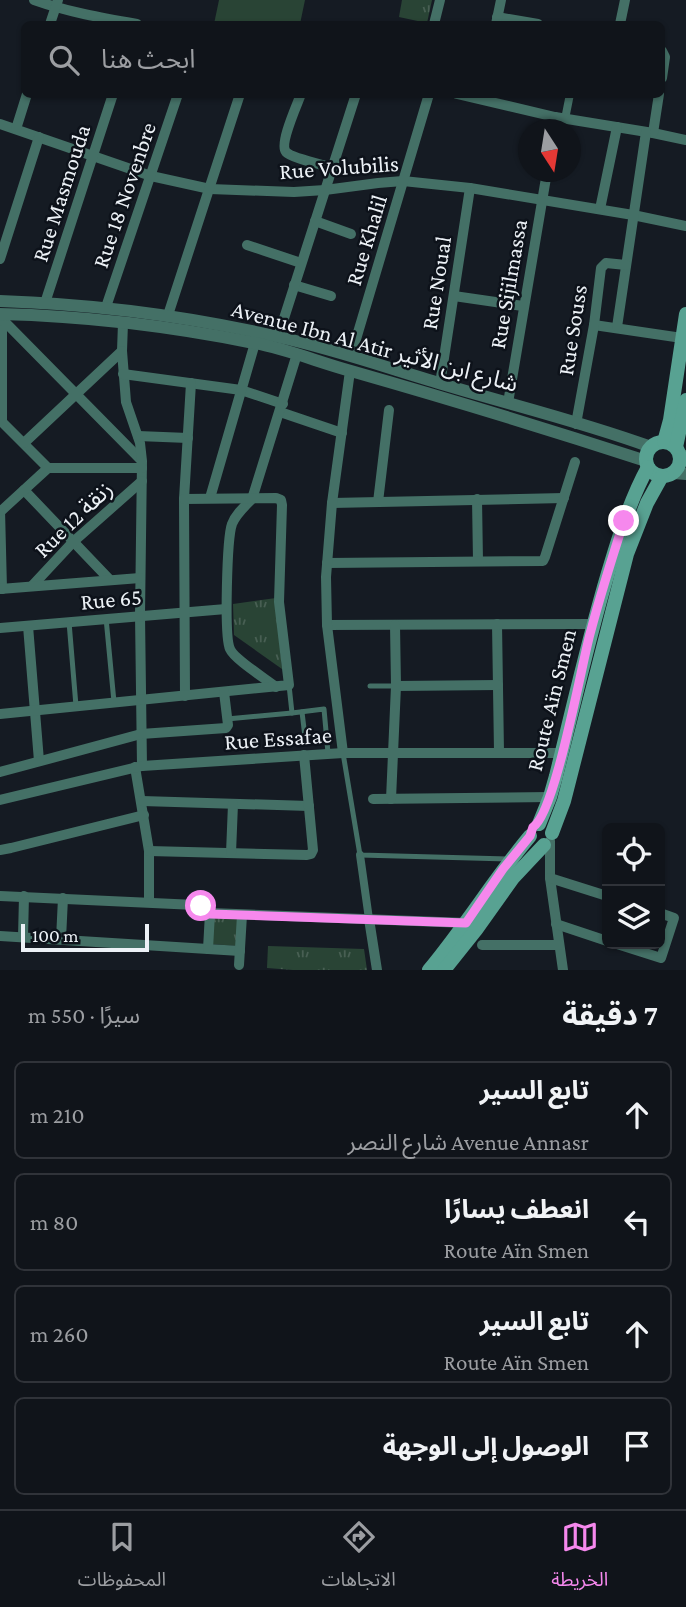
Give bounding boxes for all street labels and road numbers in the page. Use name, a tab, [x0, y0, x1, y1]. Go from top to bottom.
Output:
street label: Rue 18 Novenbre	[87, 119, 161, 271]
street label: Rue Masmouda	[27, 121, 96, 265]
street label: Rue Volubilis	[278, 150, 400, 184]
street label: Rue Khalil	[340, 192, 392, 288]
street label: Rue Sijilmassa	[484, 217, 532, 351]
street label: Rue Noual	[416, 234, 456, 332]
street label: Rue Souss	[552, 283, 592, 377]
street label: Avenue Ibn Al Atir شارع ابن الأثير	[228, 295, 521, 401]
street label: Rue 12 زنقة	[29, 475, 118, 563]
street label: Rue 65	[79, 583, 143, 615]
street label: Route Aïn Smen	[521, 626, 581, 774]
street label: Rue Essafae	[223, 721, 333, 755]

